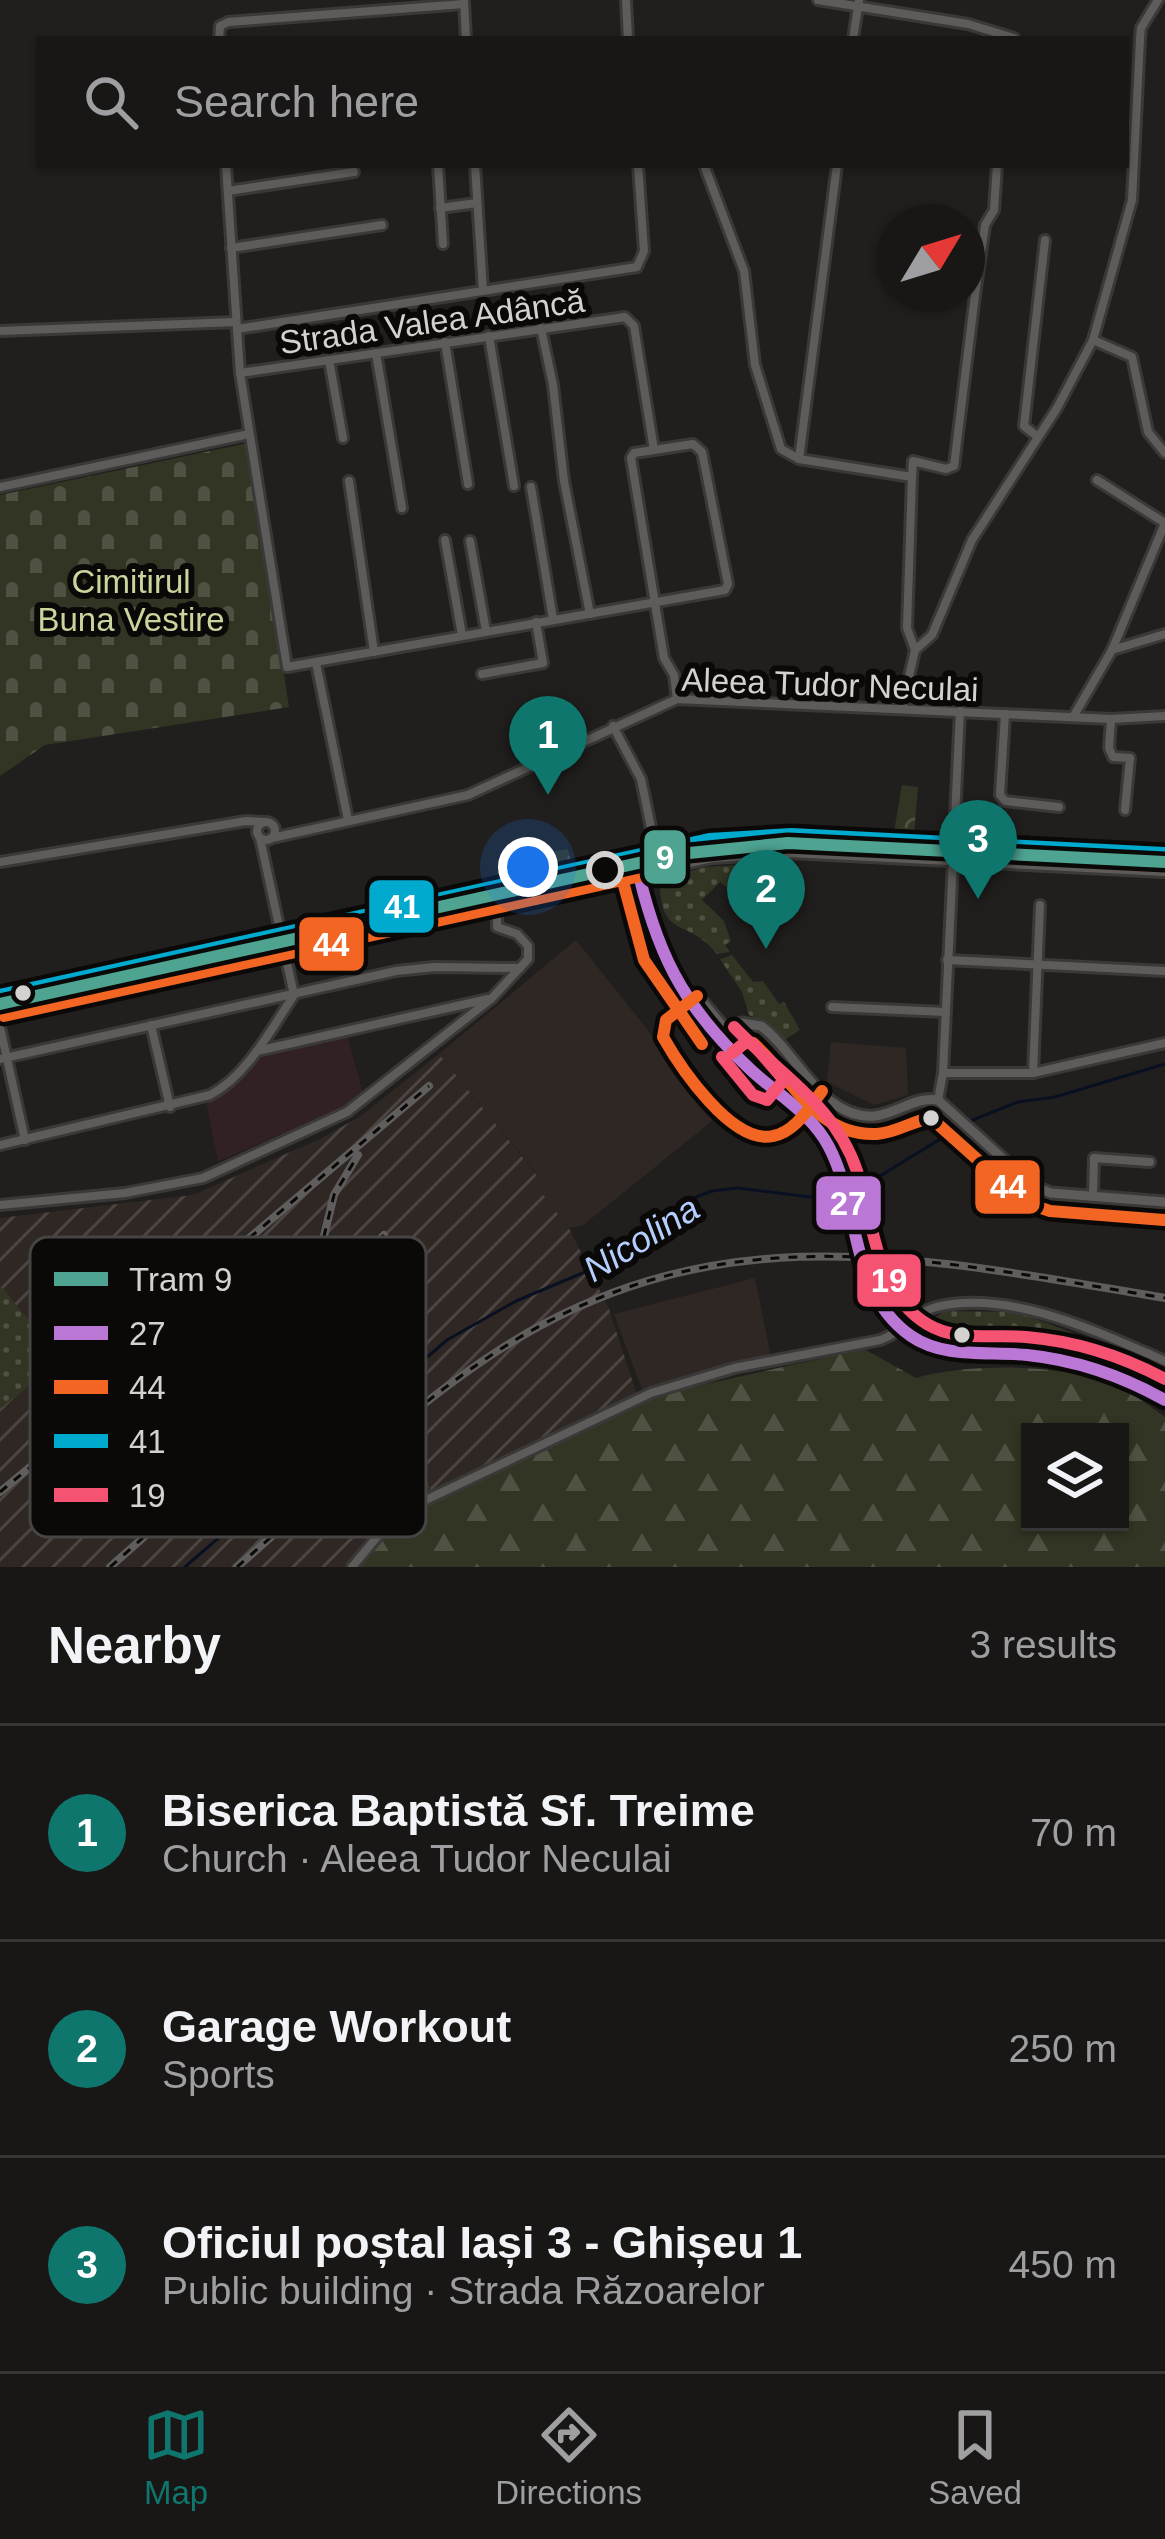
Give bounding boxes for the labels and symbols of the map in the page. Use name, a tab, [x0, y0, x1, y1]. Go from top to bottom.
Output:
north arrow	[877, 204, 985, 312]
street label: Strada Valea Adâncă	[277, 282, 588, 361]
park label: Cimitirul Buna Vestire	[37, 563, 225, 638]
street label: Aleea Tudor Neculai	[681, 661, 979, 708]
pin: 1	[509, 696, 587, 795]
pin: 3	[939, 800, 1017, 899]
line badge: 9	[642, 828, 688, 886]
your location	[498, 837, 558, 897]
text: 9	[656, 839, 674, 876]
pin: 2	[727, 850, 805, 949]
unlabelled marker	[588, 853, 622, 887]
line badge: 41	[367, 878, 436, 935]
text: 41	[384, 888, 420, 925]
line badge: 44	[297, 915, 366, 973]
text: 44	[313, 926, 350, 963]
unlabelled marker	[12, 982, 34, 1004]
unlabelled marker	[920, 1107, 942, 1129]
line badge: 44	[973, 1158, 1042, 1216]
text: 44	[990, 1168, 1027, 1205]
line badge: 27	[814, 1174, 883, 1232]
text: 27	[830, 1185, 866, 1222]
water label: Nicolina	[576, 1187, 706, 1290]
legend	[30, 1237, 426, 1537]
line badge: 19	[855, 1252, 923, 1309]
text: Tram 9	[129, 1261, 232, 1298]
text: 19	[871, 1262, 907, 1299]
text: 27	[129, 1315, 166, 1352]
unlabelled marker	[951, 1324, 973, 1346]
text: 44	[129, 1369, 166, 1406]
text: 41	[129, 1423, 166, 1460]
text: 19	[129, 1477, 166, 1514]

